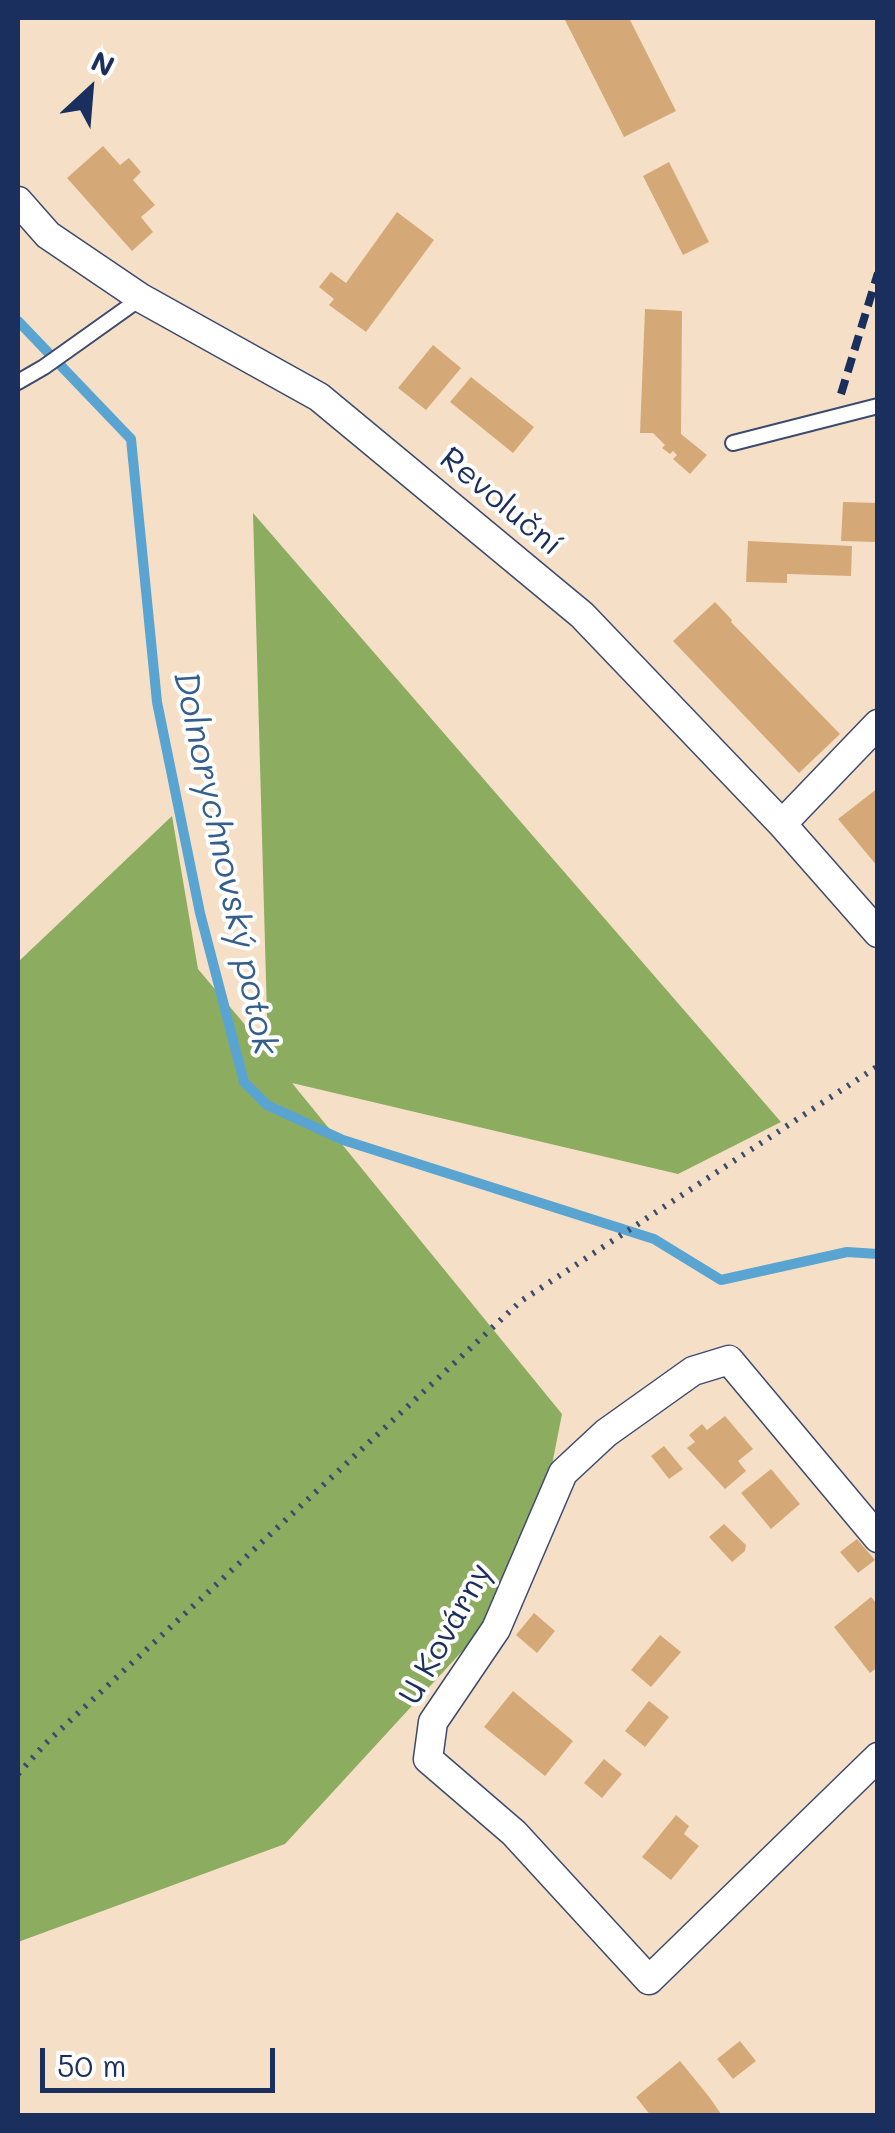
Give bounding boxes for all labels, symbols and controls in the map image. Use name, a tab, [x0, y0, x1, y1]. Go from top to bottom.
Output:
north arrow	[40, 40, 140, 140]
text: N	[86, 42, 121, 84]
street label: Revoluční	[432, 440, 570, 564]
water label: Dolnorychnovský potok	[164, 668, 286, 1058]
street label: U Kovárny	[391, 1556, 501, 1712]
scale bar	[45, 2028, 280, 2090]
text: 50 m	[57, 2045, 127, 2085]

